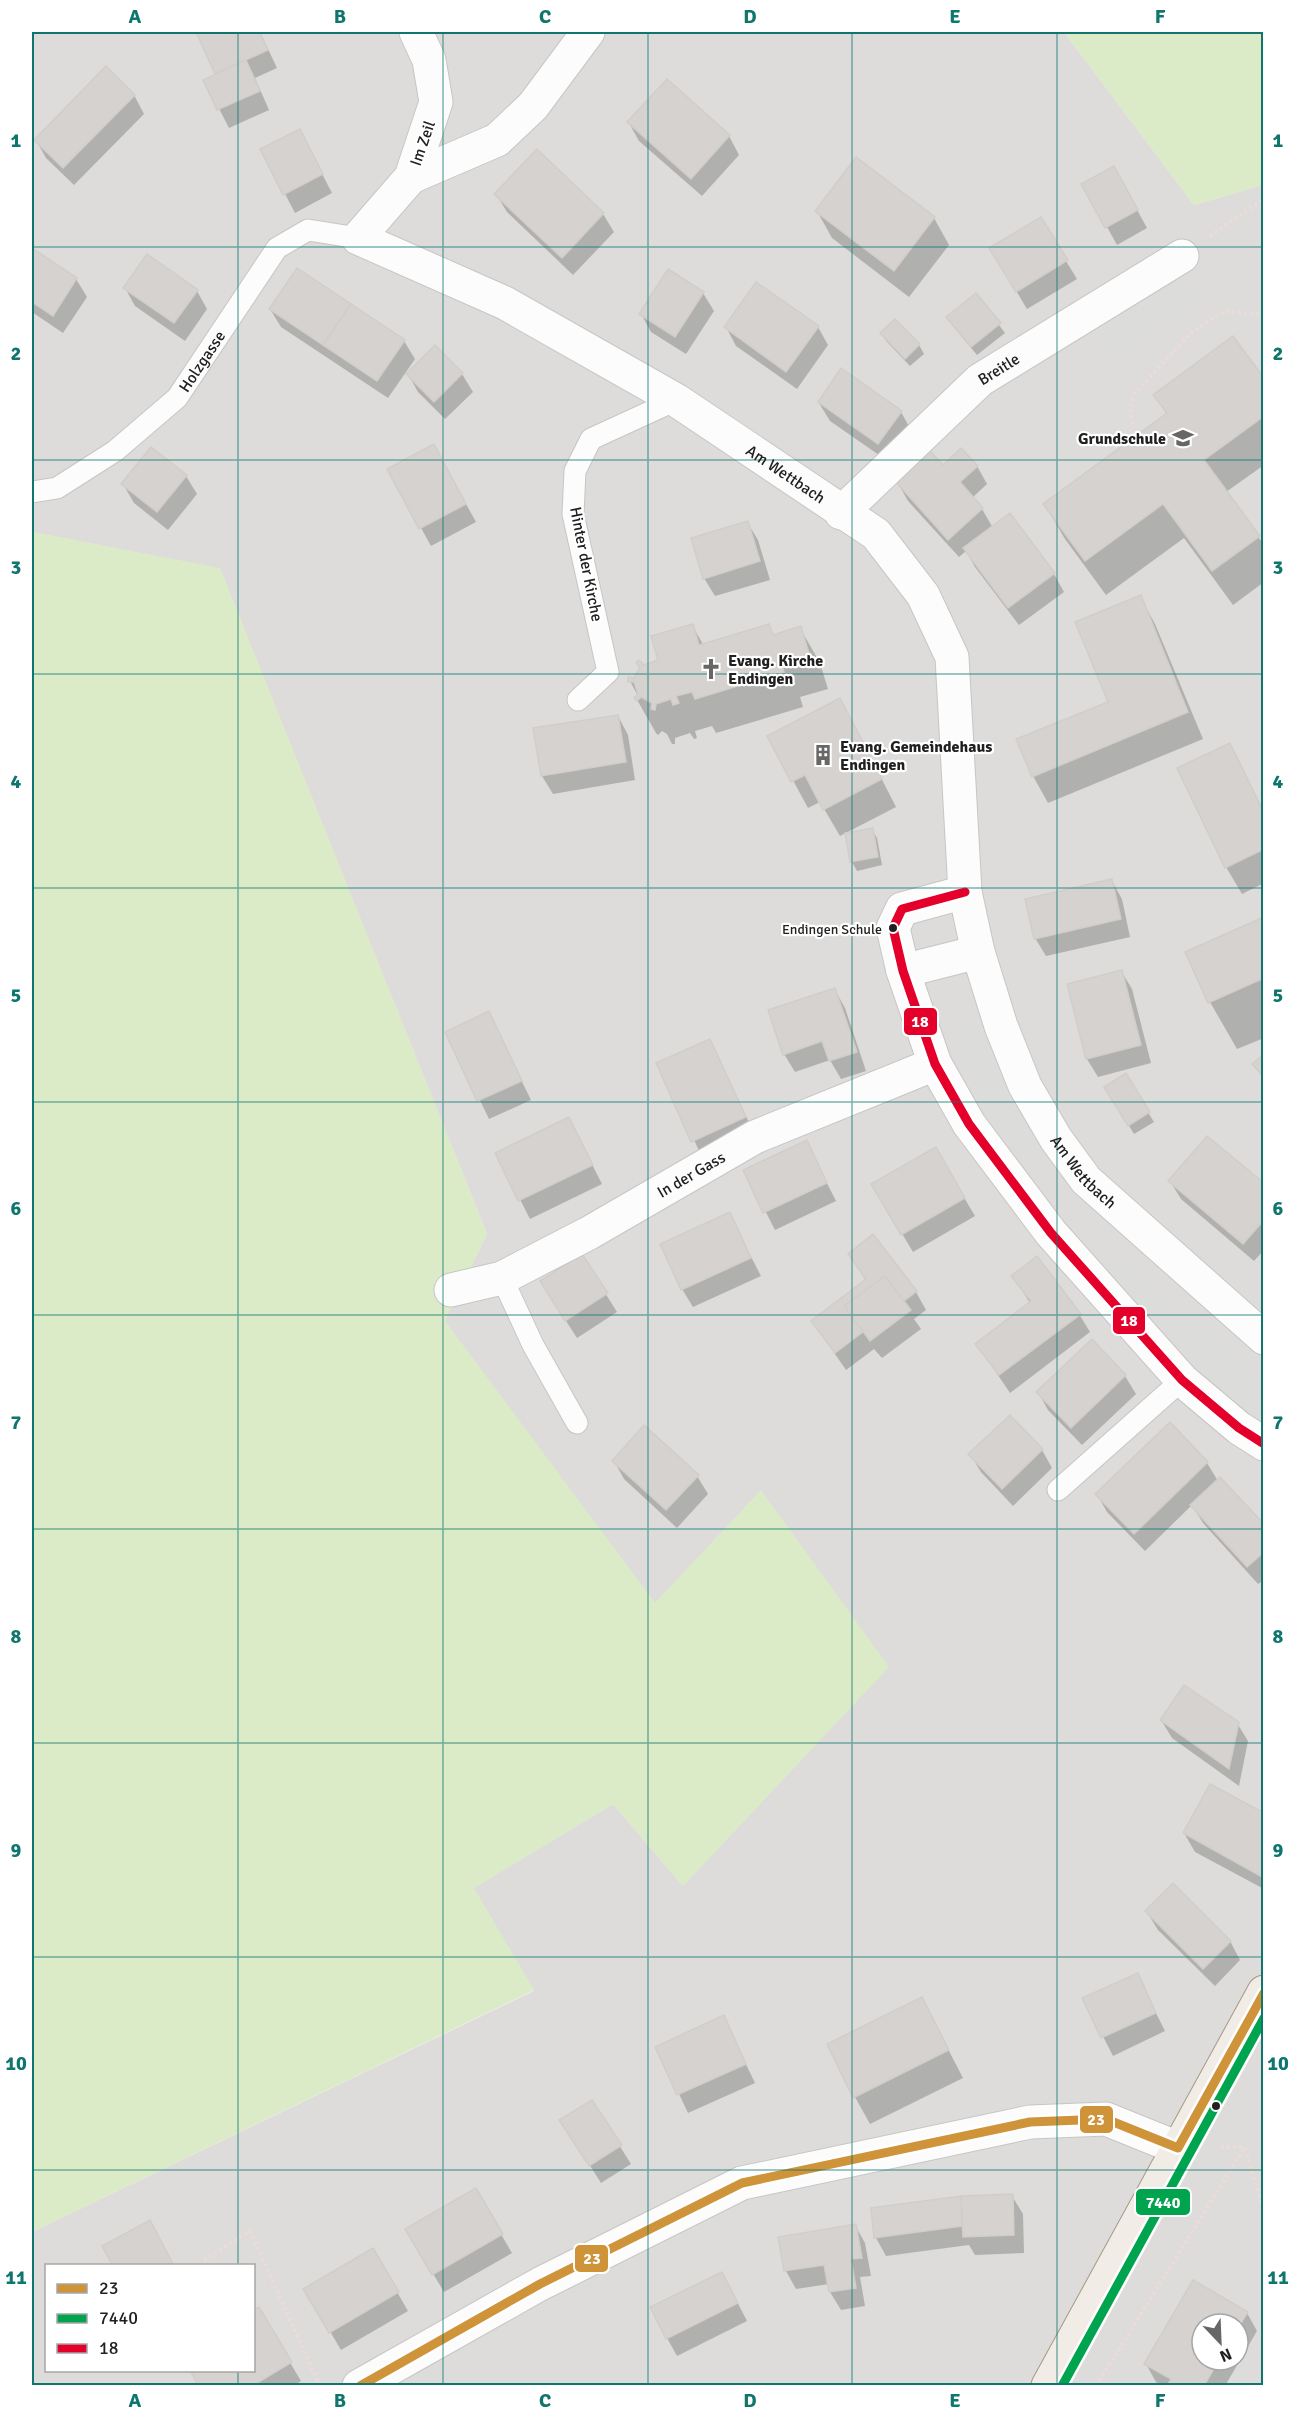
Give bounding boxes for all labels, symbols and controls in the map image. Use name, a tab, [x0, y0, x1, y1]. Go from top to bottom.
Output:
text: A	[129, 4, 142, 29]
text: B	[334, 4, 346, 29]
text: C	[539, 4, 551, 29]
text: D	[743, 4, 757, 29]
text: E	[949, 4, 961, 29]
text: F	[1155, 4, 1166, 29]
street label: Im Zeil	[406, 118, 440, 169]
text: 1	[11, 128, 22, 153]
text: 1	[1273, 128, 1284, 153]
street label: Holzgasse	[175, 327, 230, 396]
text: 2	[11, 341, 21, 366]
text: 2	[1273, 341, 1283, 366]
street label: Breitle	[974, 349, 1024, 390]
school or university icon: Grundschule	[1171, 426, 1195, 450]
place label: Grundschule	[1078, 429, 1166, 449]
street label: Am Wettbach	[742, 441, 829, 508]
street label: Hinter der Kirche	[565, 505, 607, 623]
text: 3	[11, 555, 21, 580]
text: 3	[1273, 555, 1283, 580]
place label: Evang. Kirche Endingen	[728, 651, 823, 689]
church icon: Evang. Kirche Endingen	[699, 657, 723, 681]
place label: Evang. Gemeindehaus Endingen	[840, 737, 992, 775]
building icon: Evang. Gemeindehaus Endingen	[811, 743, 835, 767]
text: 4	[11, 769, 22, 794]
text: 4	[1273, 769, 1284, 794]
place label: Endingen Schule	[782, 921, 882, 938]
marker: Endingen Schule	[887, 922, 899, 934]
text: 5	[11, 983, 21, 1008]
text: 5	[1273, 983, 1283, 1008]
line badge: 18	[903, 1007, 938, 1036]
text: 18	[911, 1012, 929, 1032]
street label: Am Wettbach	[1046, 1132, 1120, 1213]
street label: In der Gass	[654, 1147, 729, 1202]
text: 6	[11, 1196, 22, 1221]
text: 6	[1273, 1196, 1284, 1221]
line badge: 18	[1112, 1306, 1146, 1335]
text: 18	[1120, 1311, 1138, 1331]
text: 7	[11, 1410, 22, 1435]
text: 7	[1273, 1410, 1284, 1435]
text: 8	[11, 1624, 22, 1649]
text: 8	[1273, 1624, 1284, 1649]
text: 9	[11, 1838, 22, 1863]
text: 9	[1273, 1838, 1284, 1863]
text: 10	[5, 2051, 27, 2076]
text: 10	[1267, 2051, 1289, 2076]
unlabelled marker	[1210, 2100, 1222, 2112]
line badge: 23	[1079, 2105, 1114, 2134]
text: 23	[1087, 2110, 1105, 2130]
line badge: 7440	[1135, 2188, 1191, 2216]
text: 7440	[1146, 2193, 1181, 2213]
line badge: 23	[574, 2244, 609, 2273]
text: 23	[583, 2249, 601, 2269]
legend	[45, 2264, 255, 2372]
text: 11	[5, 2265, 27, 2290]
text: 11	[1267, 2265, 1289, 2290]
text: 23	[99, 2277, 118, 2299]
text: 7440	[99, 2307, 138, 2329]
north arrow	[1190, 2312, 1250, 2372]
text: 18	[99, 2337, 118, 2359]
text: N	[1216, 2344, 1235, 2366]
text: A	[129, 2388, 142, 2413]
text: B	[334, 2388, 346, 2413]
text: C	[539, 2388, 551, 2413]
text: D	[743, 2388, 757, 2413]
text: E	[949, 2388, 961, 2413]
text: F	[1155, 2388, 1166, 2413]

